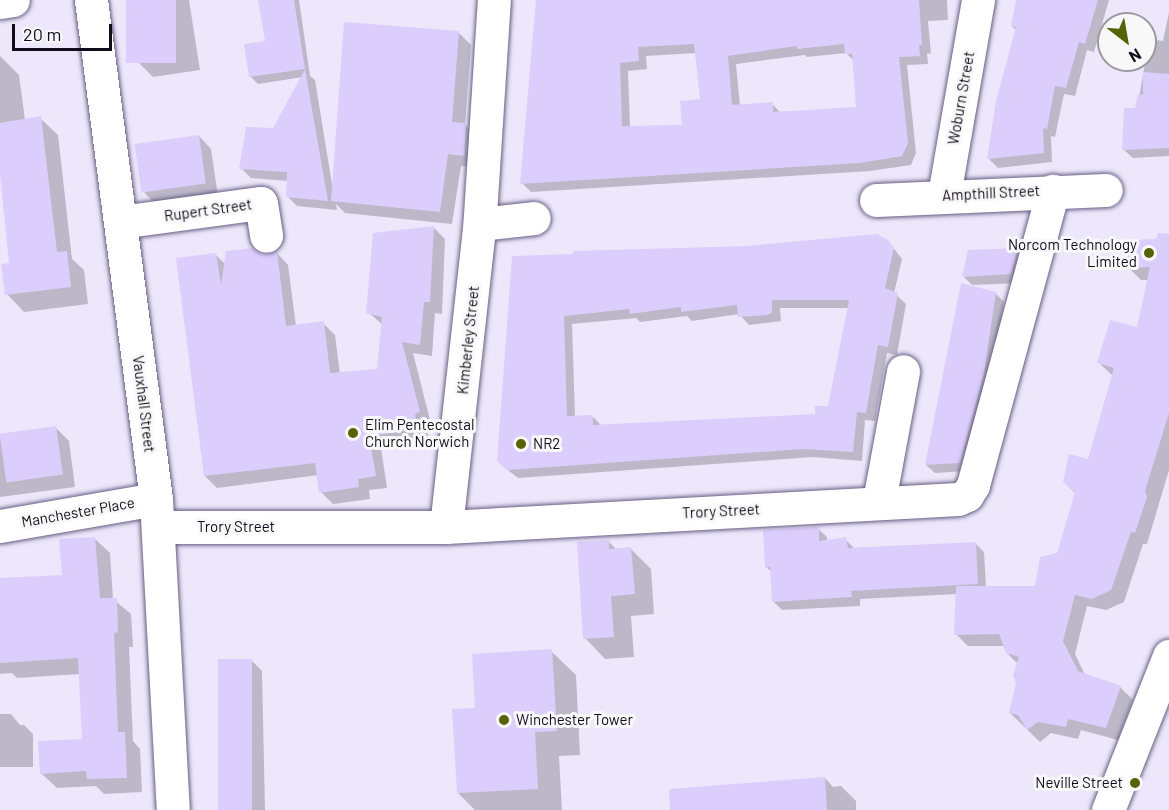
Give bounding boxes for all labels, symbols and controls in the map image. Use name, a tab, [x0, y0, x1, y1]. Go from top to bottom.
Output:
scale bar	[15, 12, 116, 50]
north arrow	[1097, 12, 1157, 72]
text: 20 m	[23, 23, 61, 45]
text: N	[1126, 45, 1145, 67]
street label: Woburn Street	[944, 50, 978, 146]
street label: Ampthill Street	[942, 181, 1040, 205]
street label: Rupert Street	[163, 195, 253, 225]
place label: Norcom Technology Limited	[1008, 235, 1137, 270]
marker: Norcom Technology Limited	[1142, 246, 1156, 260]
street label: Kimberley Street	[453, 285, 483, 395]
street label: Vauxhall Street	[129, 354, 159, 454]
place label: Elim Pentecostal Church Norwich	[365, 415, 474, 450]
marker: Elim Pentecostal Church Norwich	[346, 426, 360, 440]
place label: NR2	[533, 435, 560, 453]
marker: NR2	[514, 437, 528, 451]
street label: Manchester Place	[20, 493, 136, 531]
street label: Trory Street	[682, 500, 760, 522]
street label: Trory Street	[197, 518, 275, 536]
place label: Winchester Tower	[516, 711, 633, 729]
marker: Winchester Tower	[497, 713, 511, 727]
place label: Neville Street	[1035, 774, 1123, 792]
marker: Neville Street	[1128, 776, 1142, 790]

